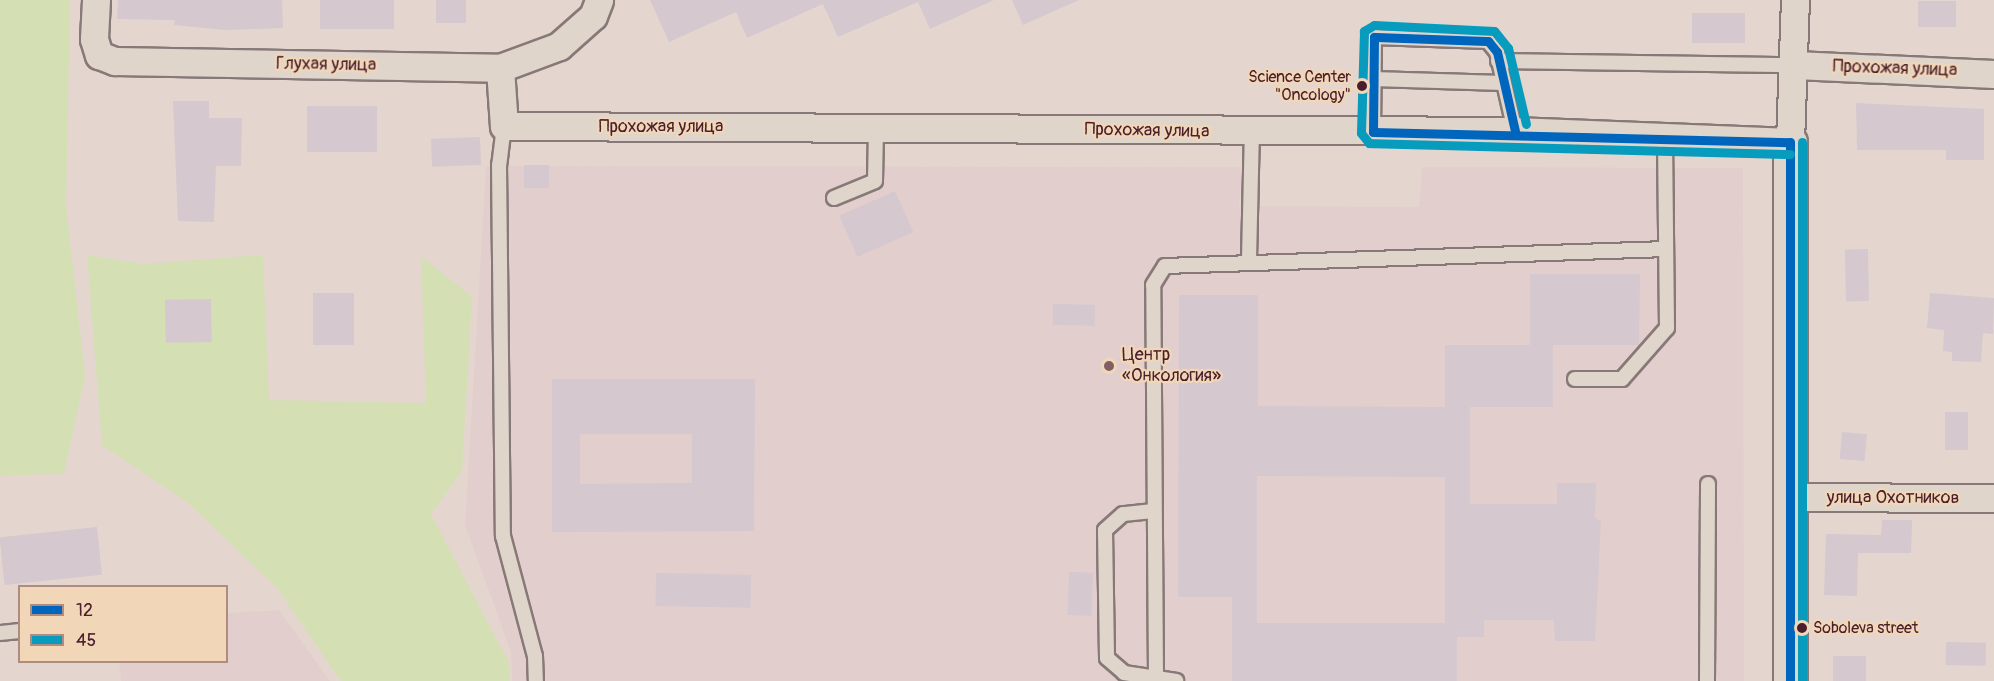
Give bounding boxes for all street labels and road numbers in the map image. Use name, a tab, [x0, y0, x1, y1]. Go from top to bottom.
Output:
street label: Глухая улица	[276, 53, 376, 77]
street label: Прохожая улица	[1832, 56, 1958, 82]
street label: Прохожая улица	[599, 116, 723, 138]
street label: Прохожая улица	[1084, 119, 1210, 143]
street label: улица Охотников	[1827, 487, 1959, 509]

